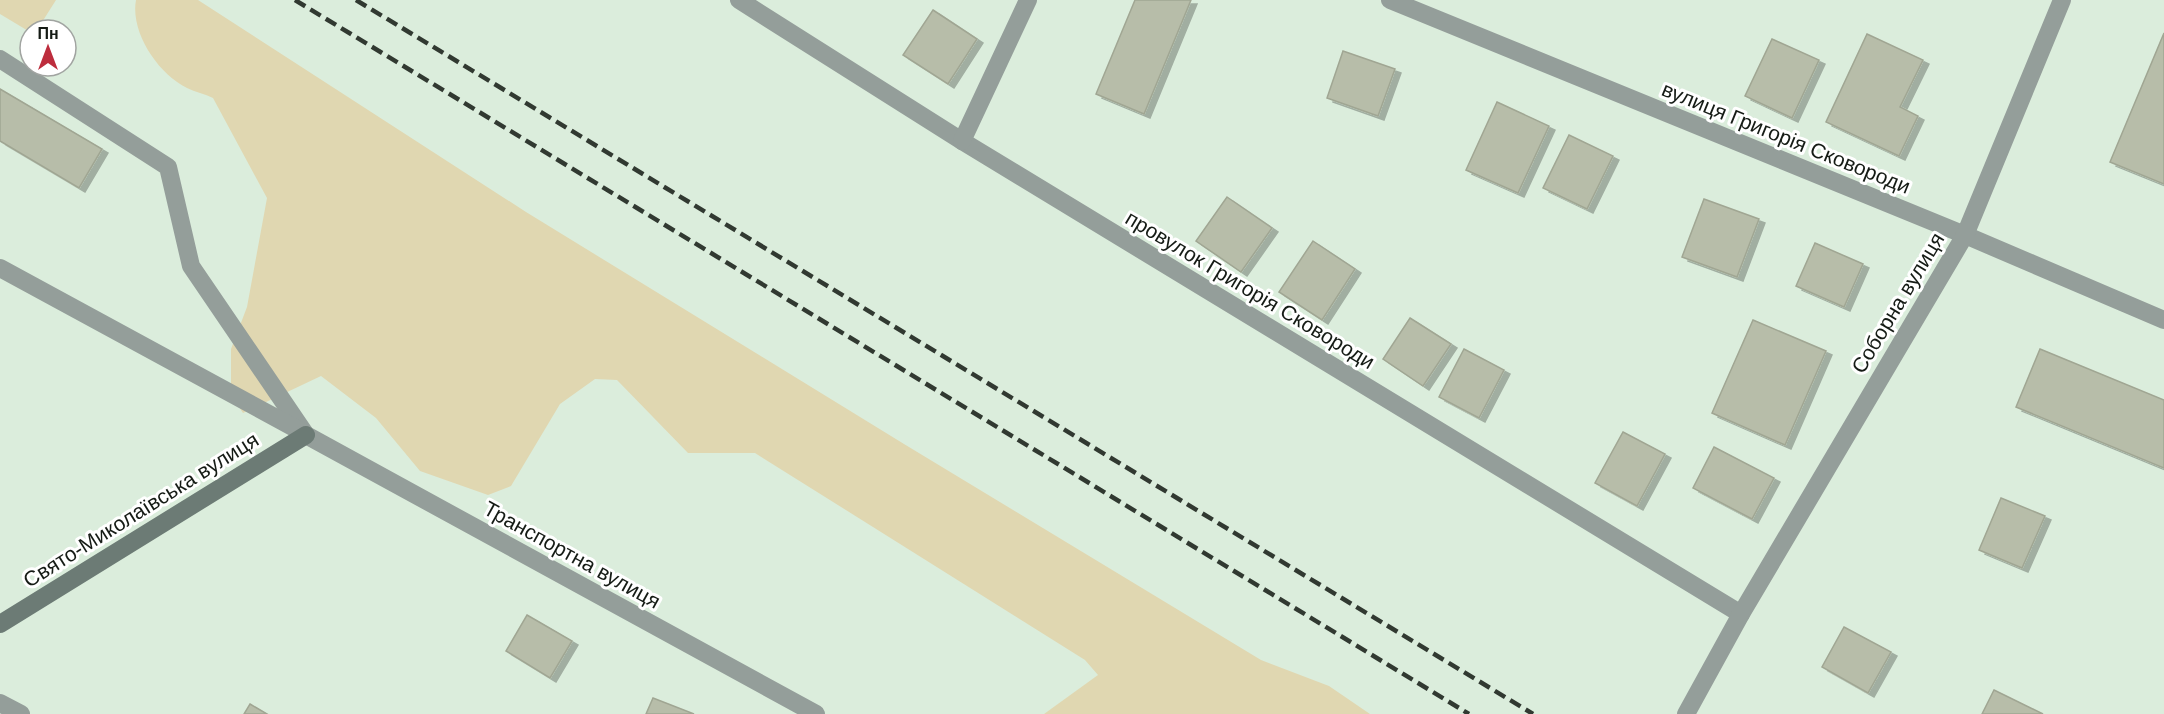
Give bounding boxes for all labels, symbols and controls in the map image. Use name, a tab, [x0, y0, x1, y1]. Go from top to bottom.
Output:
north arrow	[18, 18, 78, 78]
text: Пн	[37, 25, 59, 42]
street label: вулиця Григорія Сковороди	[1659, 77, 1914, 198]
street label: провулок Григорія Сковороди	[1122, 206, 1379, 373]
street label: Соборна вулиця	[1847, 228, 1948, 377]
street label: Свято-Миколаївська вулиця	[19, 428, 263, 592]
street label: Транспортна вулиця	[480, 496, 665, 613]

